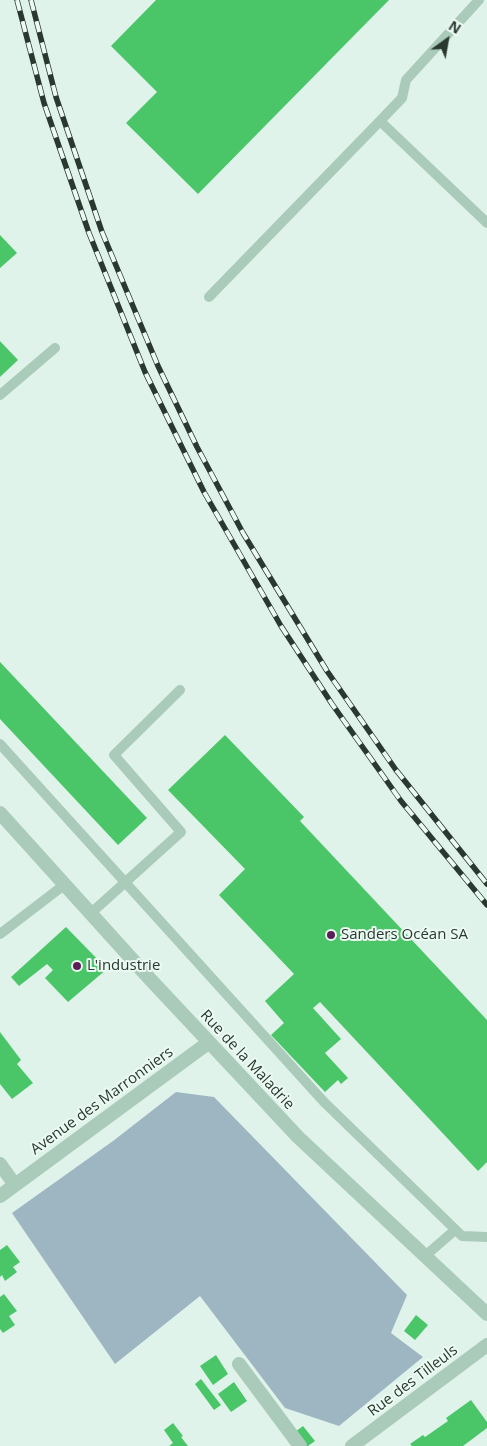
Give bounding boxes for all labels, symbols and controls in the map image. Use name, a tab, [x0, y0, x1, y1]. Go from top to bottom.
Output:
north arrow	[422, 15, 472, 65]
text: N	[445, 16, 465, 38]
place label: Sanders Océan SA	[341, 926, 468, 944]
marker: Sanders Océan SA	[325, 929, 337, 941]
place label: L'industrie	[87, 957, 160, 975]
marker: L'industrie	[71, 960, 83, 972]
street label: Rue de la Maladrie	[196, 1006, 298, 1114]
street label: Avenue des Marronniers	[27, 1043, 177, 1159]
street label: Rue des Tilleuls	[365, 1341, 461, 1421]

